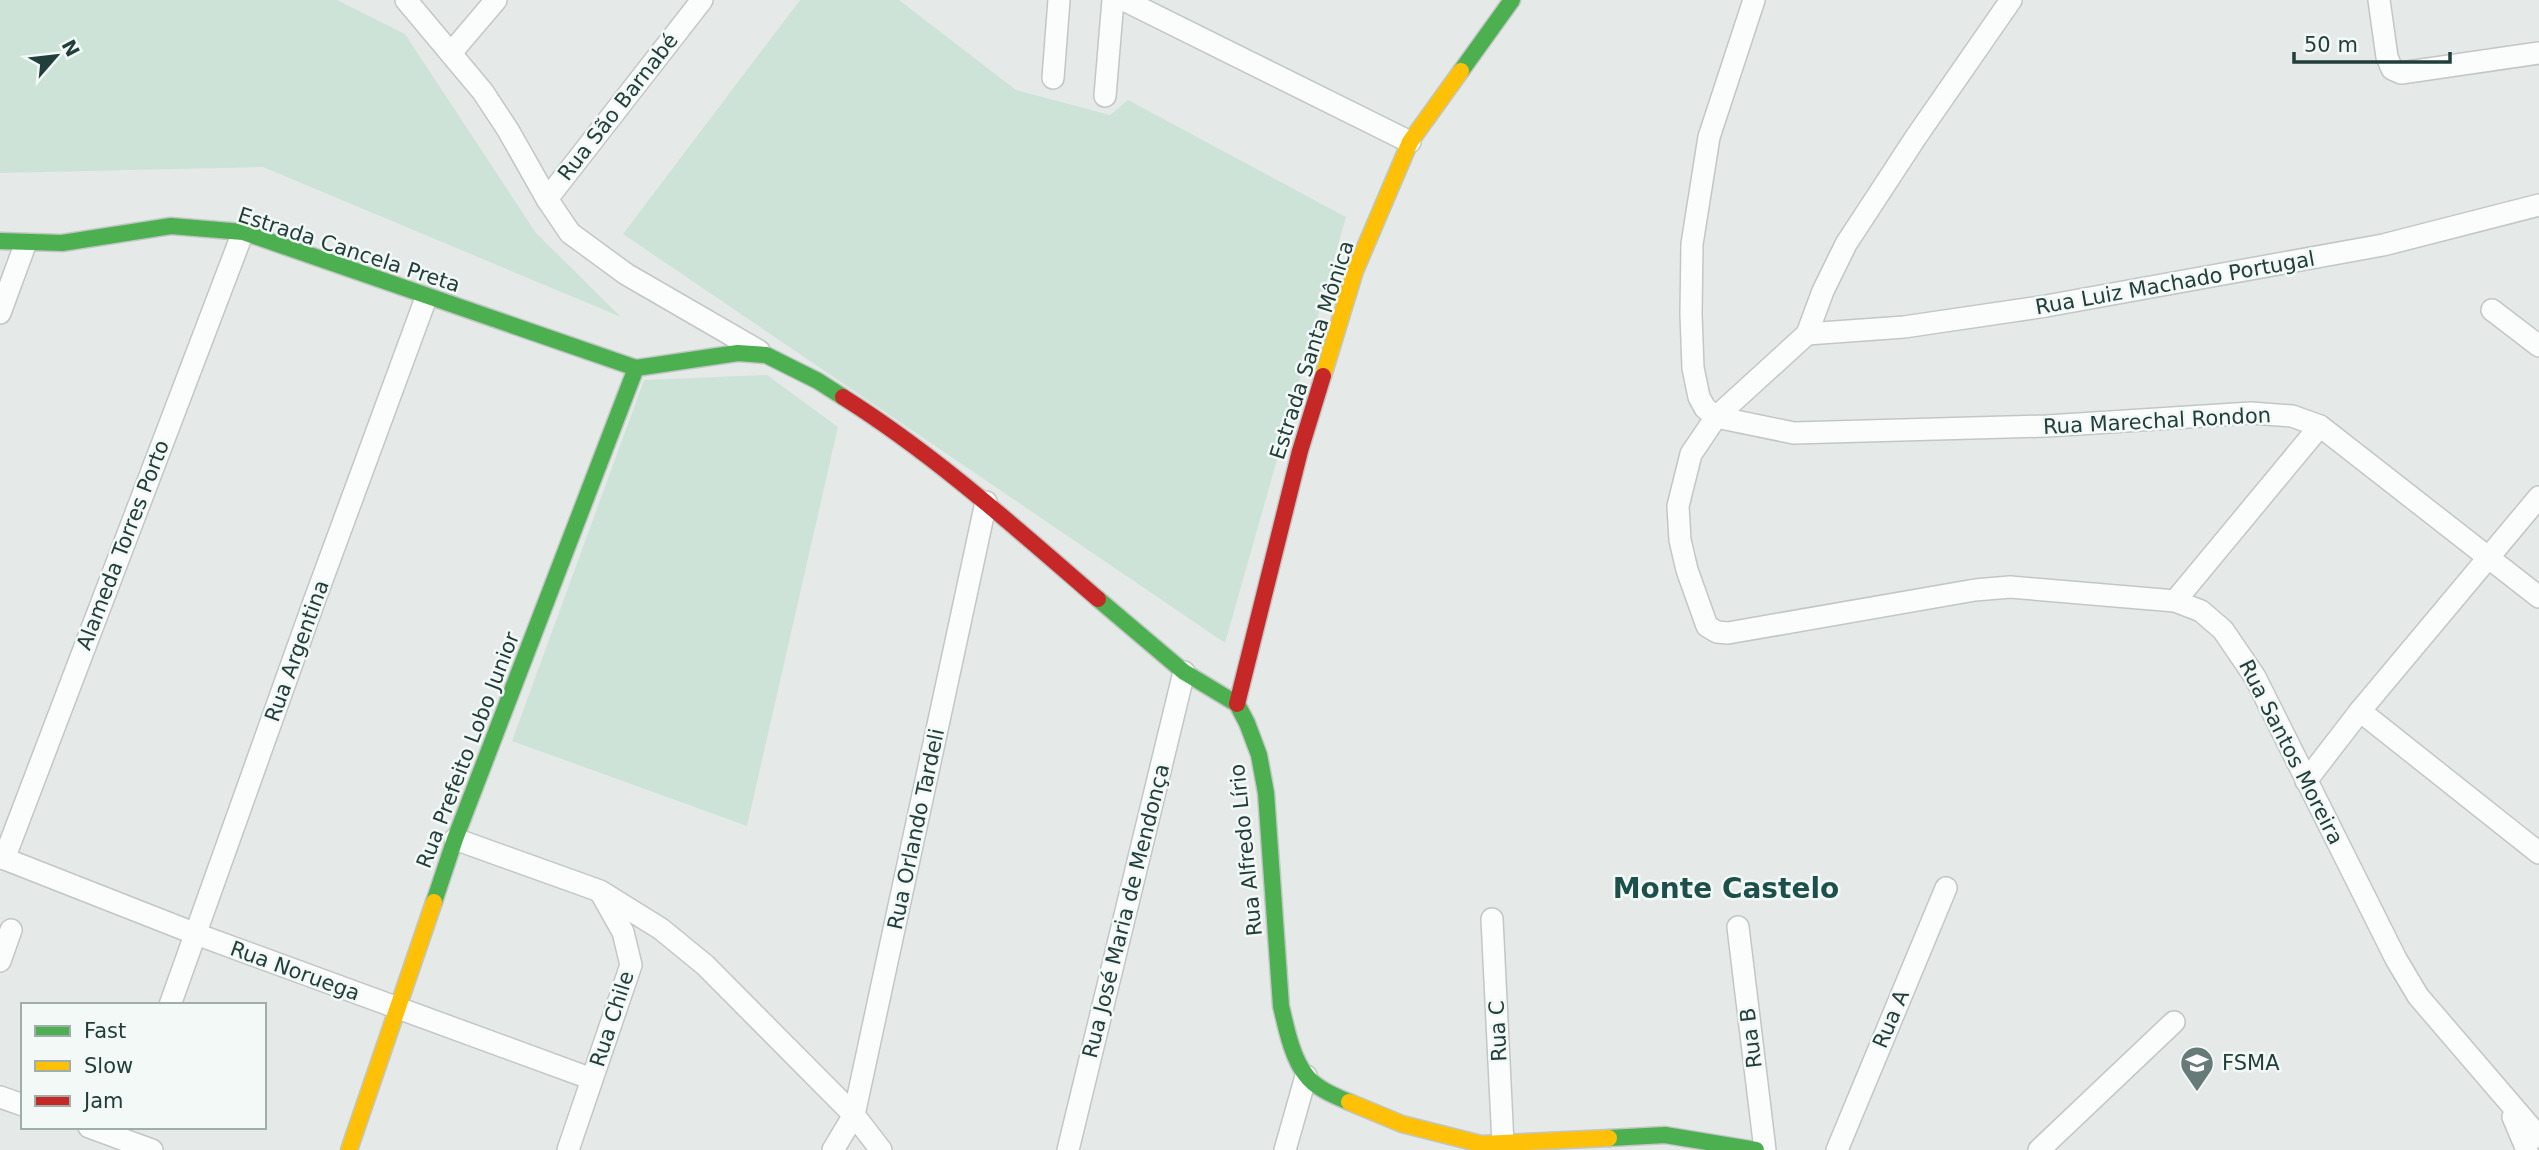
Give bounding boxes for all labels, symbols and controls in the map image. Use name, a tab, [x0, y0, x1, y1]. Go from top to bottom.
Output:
north arrow	[21, 21, 91, 91]
scale bar	[2294, 21, 2450, 65]
street label: Rua São Barnabé	[553, 29, 683, 185]
text: 50 m	[2304, 33, 2358, 57]
text: N	[58, 36, 84, 60]
street label: Estrada Cancela Preta	[235, 203, 463, 297]
street label: Estrada Santa Mônica	[1265, 238, 1359, 462]
street label: Rua Luiz Machado Portugal	[2033, 247, 2317, 319]
street label: Rua Marechal Rondon	[2042, 403, 2272, 439]
street label: Alameda Torres Porto	[72, 437, 174, 653]
street label: Rua Argentina	[260, 577, 334, 725]
street label: Rua Prefeito Lobo Junior	[412, 628, 524, 871]
street label: Rua Santos Moreira	[2234, 656, 2348, 848]
street label: Rua Orlando Tardeli	[883, 726, 949, 932]
street label: Rua José Maria de Mendonça	[1078, 761, 1174, 1061]
street label: Rua Alfredo Lírio	[1225, 763, 1267, 937]
district label: Monte Castelo	[1613, 872, 1839, 905]
street label: Rua Noruega	[227, 936, 363, 1006]
street label: Rua Chile	[585, 968, 639, 1070]
street label: Rua A	[1868, 986, 1914, 1052]
street label: Rua C	[1484, 1000, 1512, 1062]
legend	[21, 1003, 266, 1129]
street label: Rua B	[1735, 1006, 1767, 1070]
text: Fast	[84, 1019, 126, 1043]
school or university icon: FSMA	[2178, 1044, 2216, 1093]
place label: FSMA	[2222, 1051, 2280, 1075]
text: Slow	[84, 1054, 133, 1078]
text: Jam	[82, 1089, 124, 1113]

